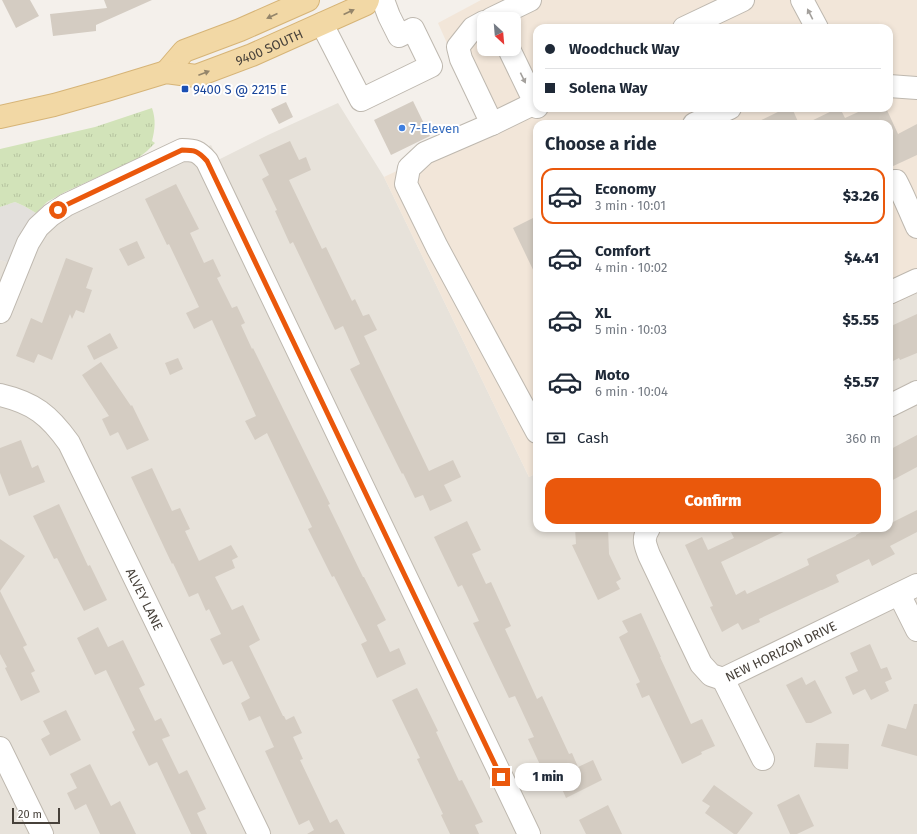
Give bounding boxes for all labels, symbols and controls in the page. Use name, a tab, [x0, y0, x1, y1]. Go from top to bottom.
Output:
one-way arrow	[806, 8, 813, 20]
one-way arrow	[343, 9, 355, 15]
north arrow	[477, 12, 521, 56]
map controls	[477, 12, 521, 56]
one-way arrow	[265, 13, 277, 19]
street label: 9400 SOUTH	[234, 26, 305, 68]
text: Woodchuck Way	[569, 40, 680, 58]
one-way arrow	[198, 70, 210, 76]
one-way arrow	[520, 73, 526, 84]
text: Solena Way	[569, 79, 647, 97]
place label: 9400 S @ 2215 E	[193, 82, 287, 97]
marker: 9400 S @ 2215 E	[180, 84, 190, 94]
place label: 7-Eleven	[410, 121, 460, 136]
marker: 7-Eleven	[397, 123, 407, 133]
text: Choose a ride	[545, 133, 657, 155]
icon: car	[547, 178, 583, 214]
text: Economy	[595, 180, 656, 198]
text: $3.26	[843, 187, 879, 205]
text: 3 min · 10:01	[595, 198, 666, 213]
route start	[49, 201, 67, 219]
icon: car	[547, 240, 583, 276]
text: Comfort	[595, 242, 651, 260]
text: $4.41	[844, 249, 879, 267]
text: 4 min · 10:02	[595, 260, 667, 275]
icon: car	[547, 302, 583, 338]
text: XL	[595, 304, 611, 322]
text: $5.55	[842, 311, 879, 329]
text: 5 min · 10:03	[595, 322, 667, 337]
icon: car	[547, 364, 583, 400]
text: Moto	[595, 366, 630, 384]
text: $5.57	[844, 373, 879, 391]
text: 6 min · 10:04	[595, 384, 668, 399]
icon: cash	[545, 427, 567, 449]
text: Cash	[577, 429, 609, 447]
text: 360 m	[846, 431, 881, 446]
button: Confirm	[545, 478, 881, 524]
street label: ALVEY LANE	[123, 566, 166, 633]
street label: NEW HORIZON DRIVE	[723, 618, 839, 685]
callout: 1 min	[515, 763, 581, 791]
route end	[492, 768, 510, 786]
text: 1 min	[532, 769, 564, 784]
scale bar	[12, 806, 60, 825]
text: 20 m	[18, 808, 42, 821]

